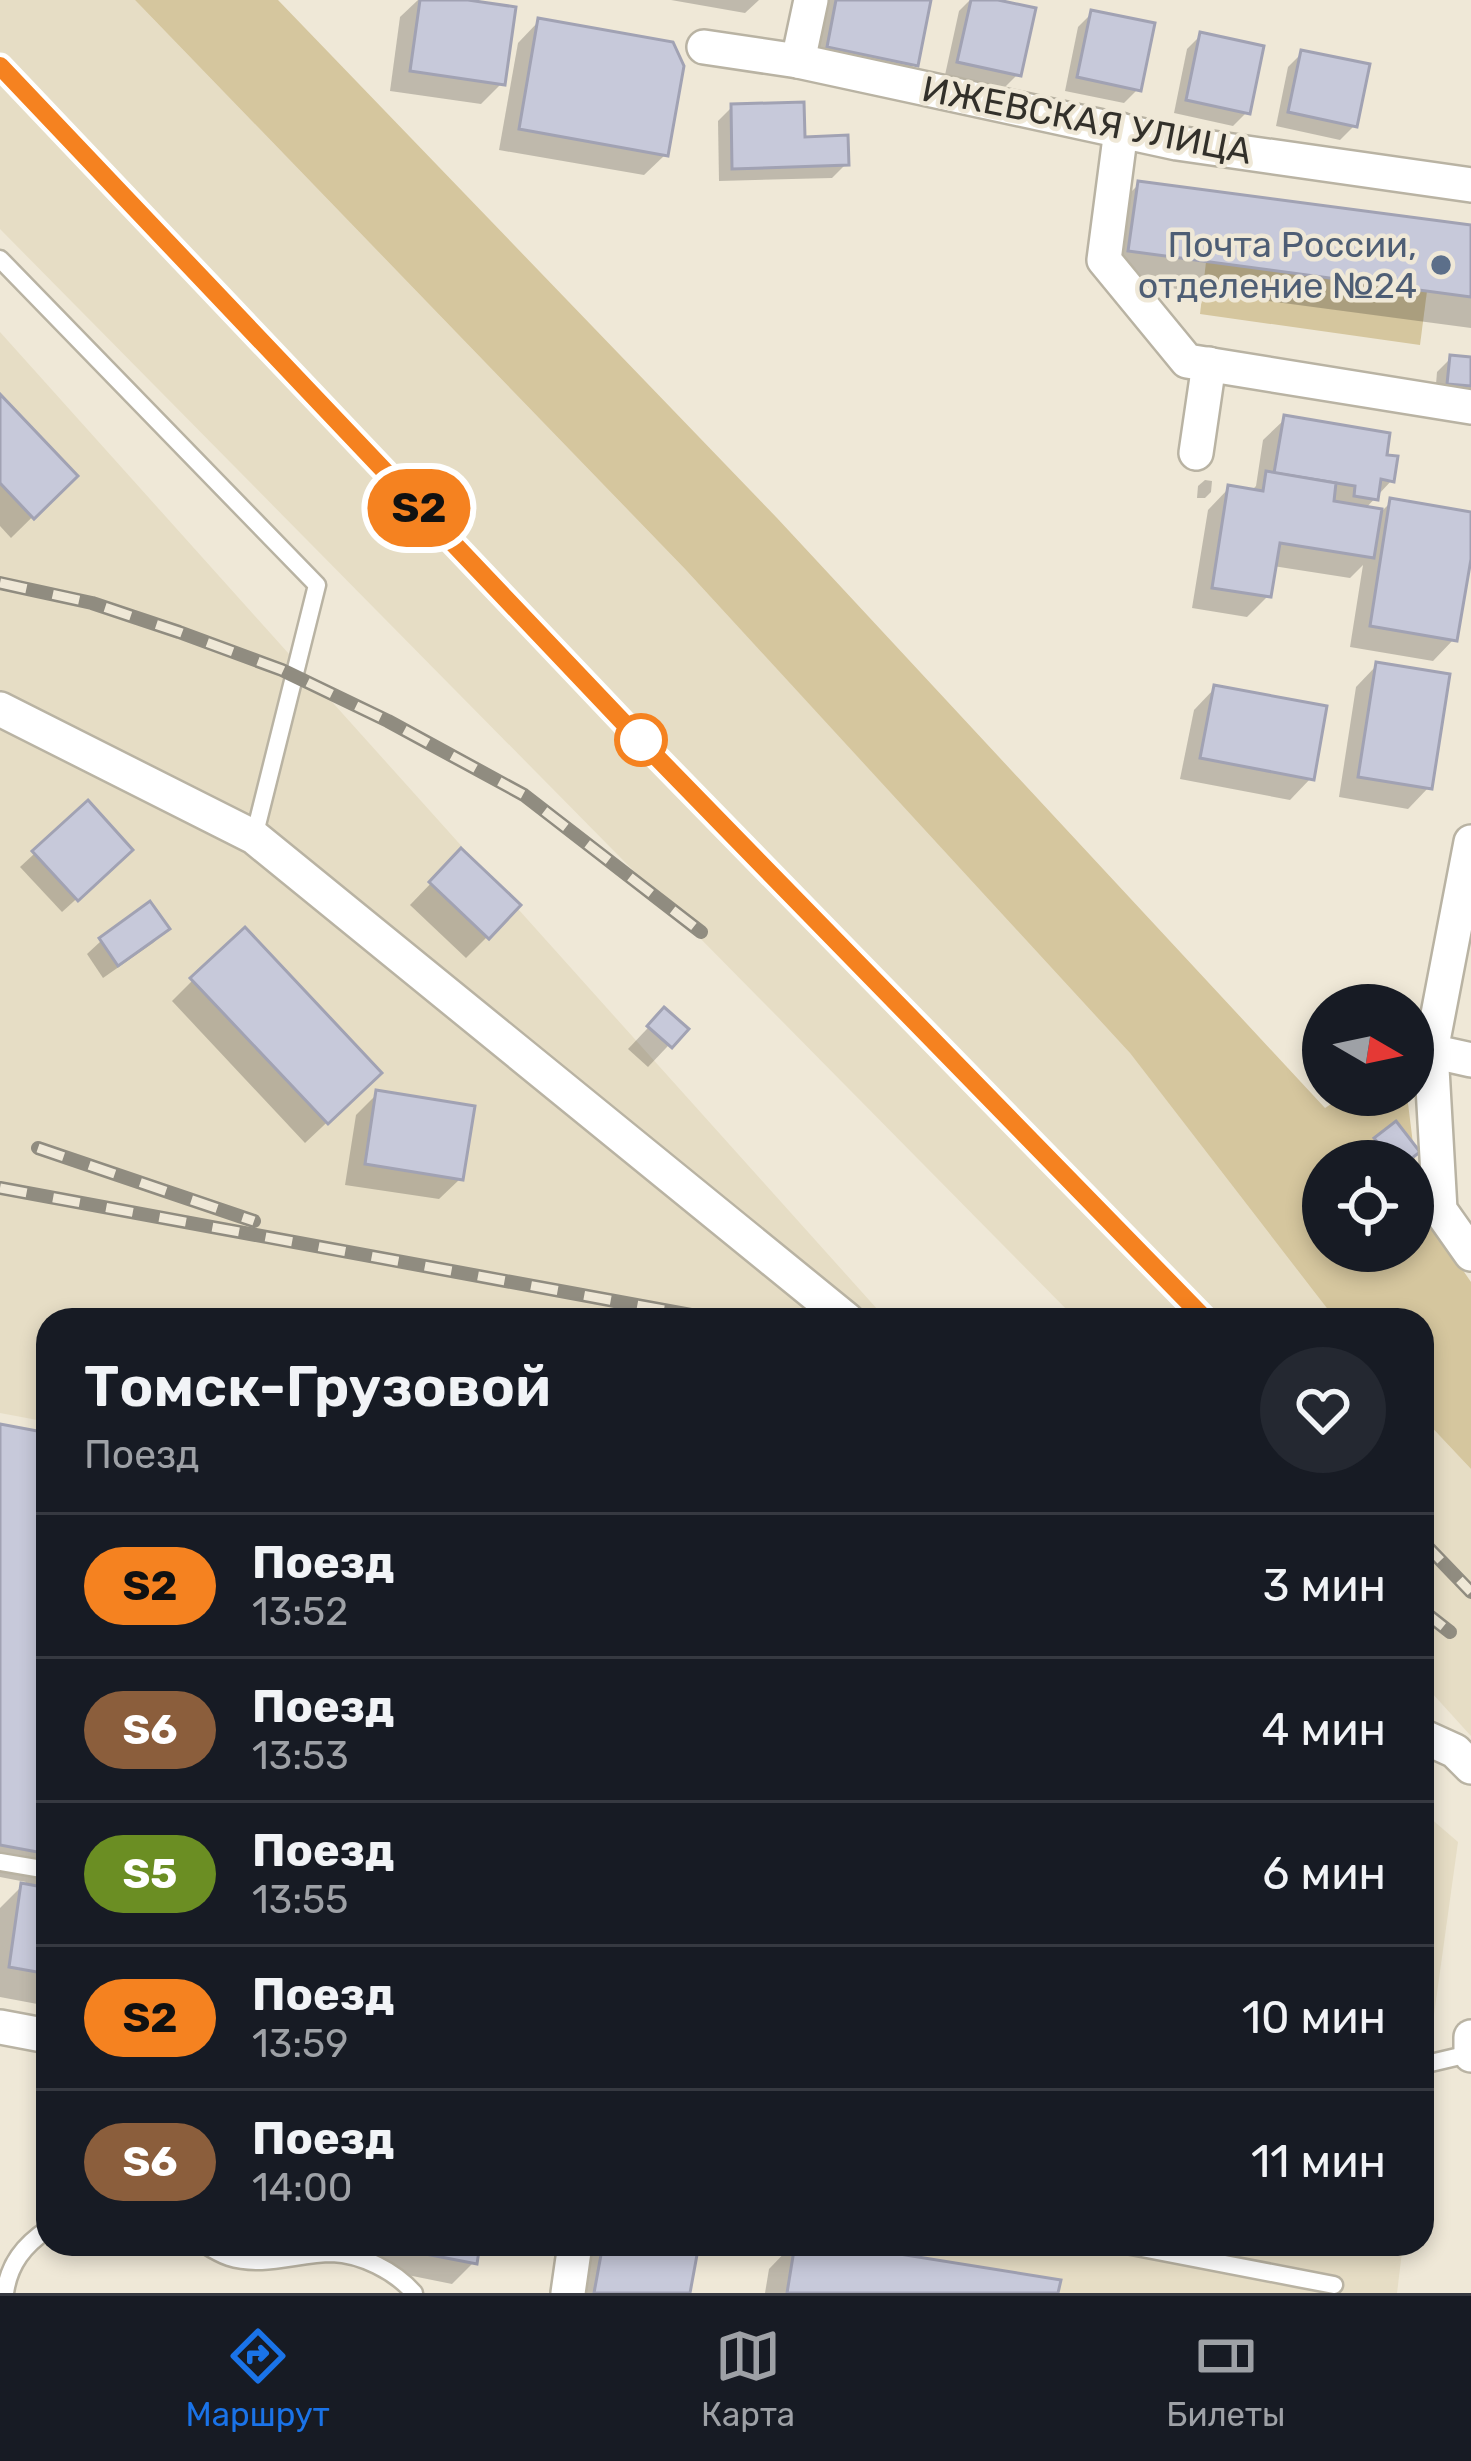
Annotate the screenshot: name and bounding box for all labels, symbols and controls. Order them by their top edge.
street label: ИЖЕВСКАЯ УЛИЦА [919,67,1255,173]
place label: Почта России, отделение №24 [1138,223,1417,307]
marker: Почта России, отделение №24 [1428,252,1454,278]
line badge: S2 [365,469,473,547]
text: S2 [391,483,447,533]
unlabelled marker [616,715,666,765]
north arrow [1302,984,1434,1116]
map controls [1302,984,1434,1272]
button: locate [1302,1140,1434,1272]
button: heart [1260,1347,1386,1473]
text: Томск-Грузовой [84,1353,551,1420]
text: Поезд [84,1432,199,1478]
text: Поезд [252,1536,394,1589]
text: 3 мин [1262,1559,1386,1612]
text: S2 [122,1561,178,1611]
text: 13:52 [252,1589,348,1635]
text: Поезд [252,1680,394,1733]
text: 4 мин [1262,1703,1386,1756]
text: S6 [122,1705,178,1755]
text: 13:53 [252,1733,349,1779]
text: Поезд [252,1824,394,1877]
text: 6 мин [1262,1847,1386,1900]
text: S5 [123,1849,177,1899]
text: 13:55 [252,1877,348,1923]
text: Поезд [252,1968,394,2021]
text: 10 мин [1242,1991,1386,2044]
text: S2 [122,1993,178,2043]
text: 13:59 [252,2021,348,2067]
text: Поезд [252,2112,394,2165]
text: 11 мин [1251,2135,1386,2188]
text: S6 [122,2137,178,2187]
text: 14:00 [252,2165,352,2211]
tab: Маршрут [186,2323,330,2434]
tab: Карта [701,2323,795,2434]
tab: Билеты [1166,2323,1285,2434]

